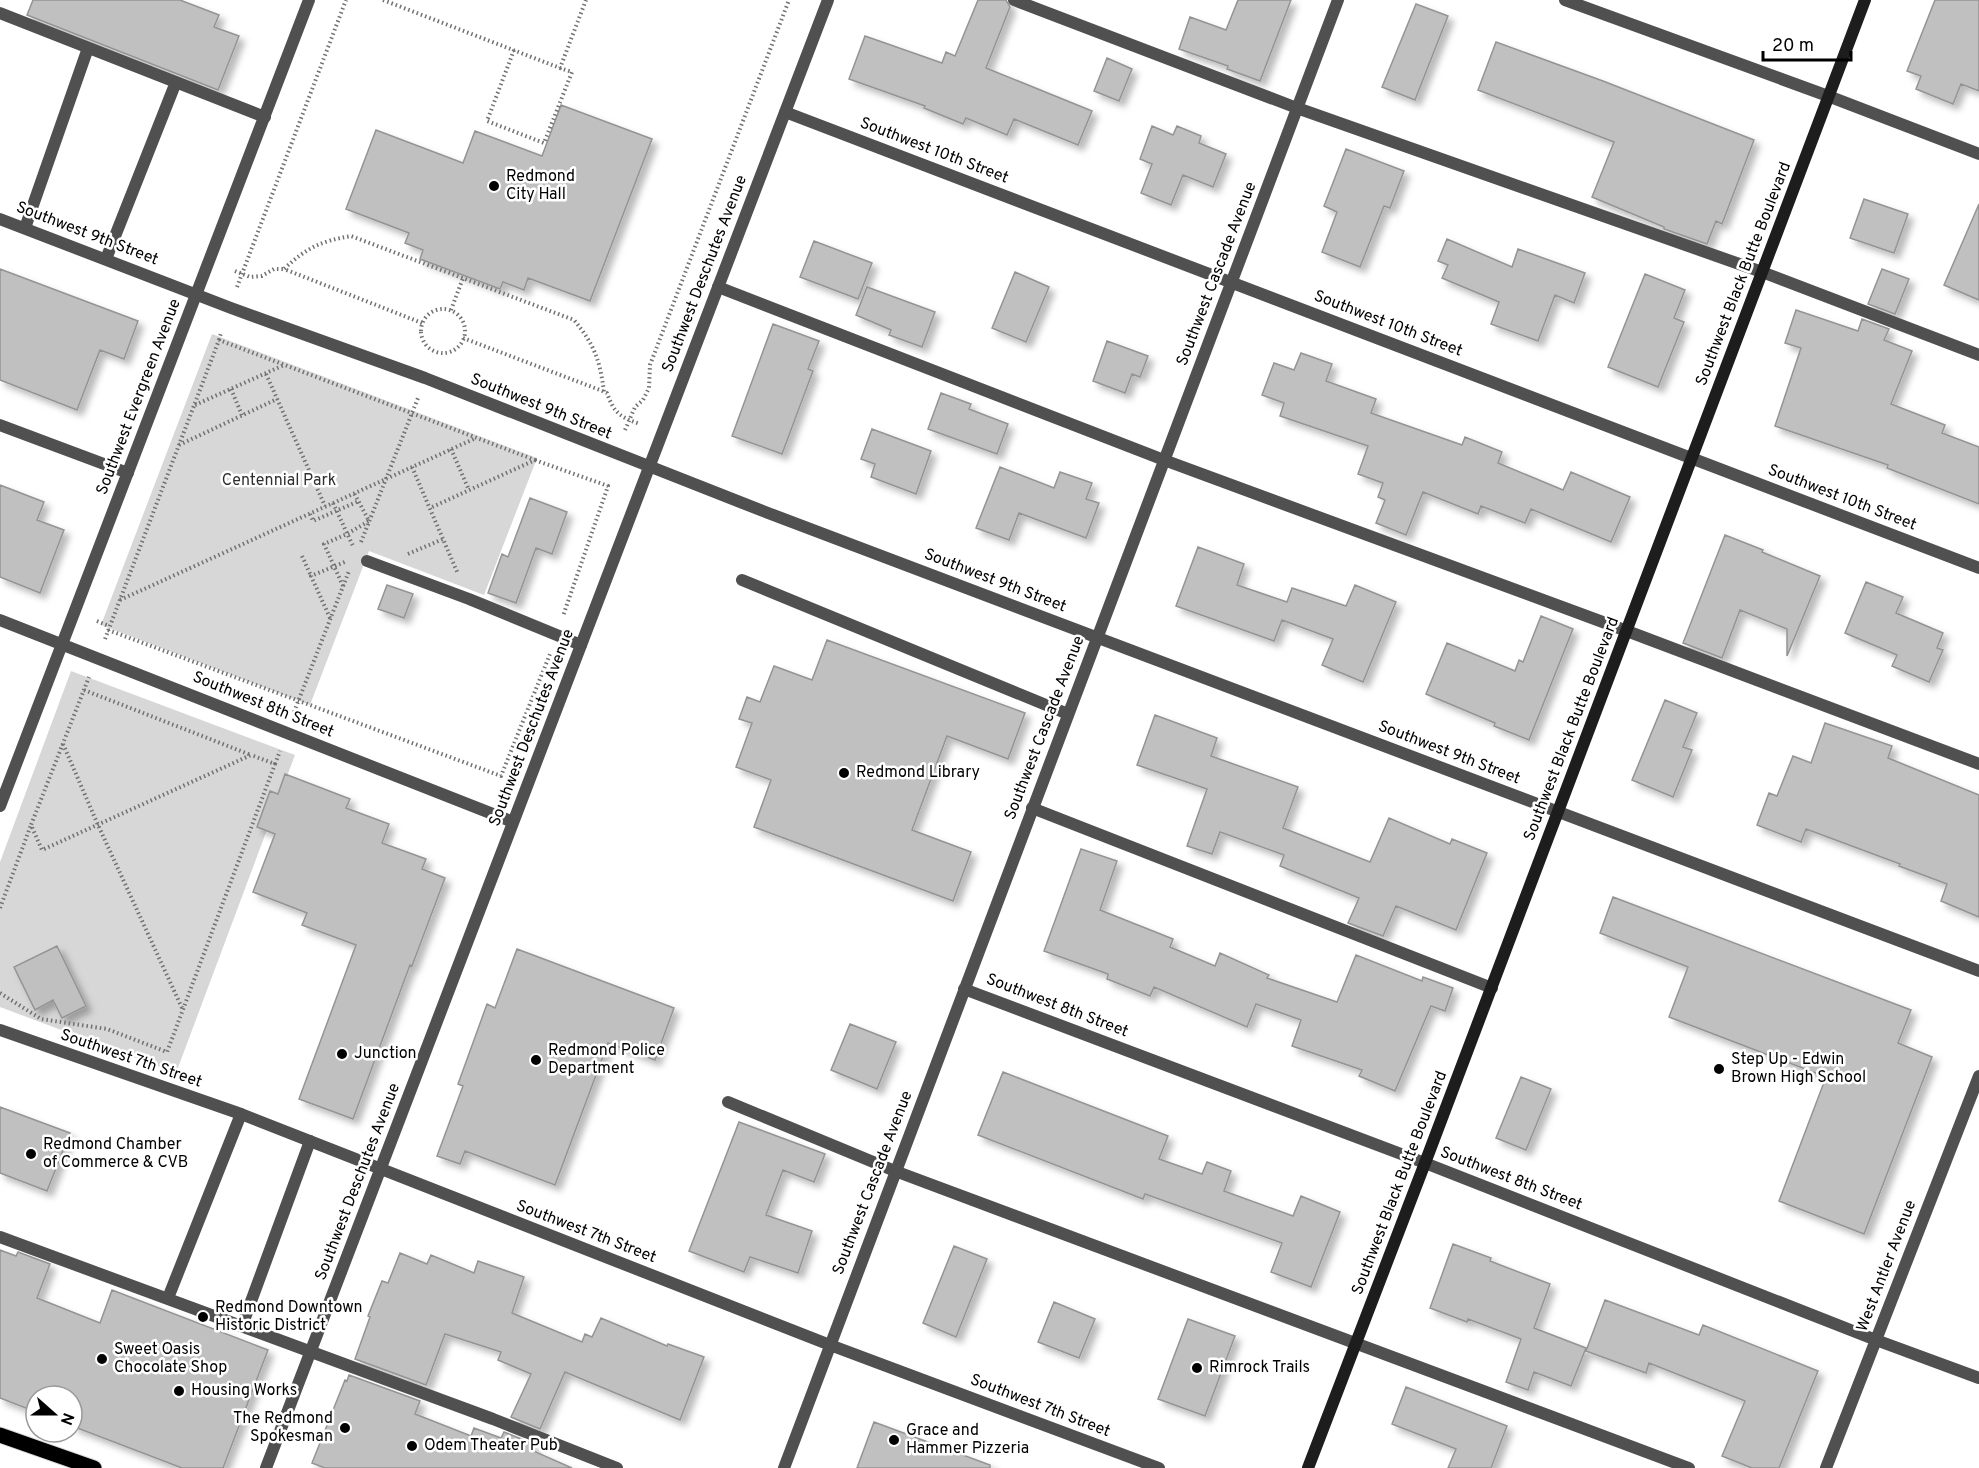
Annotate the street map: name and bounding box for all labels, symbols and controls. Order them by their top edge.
scale bar [1763,24,1852,62]
text: 20 m [1772,35,1814,58]
street label: Southwest 10th Street [857,113,1011,189]
street label: Southwest Black Butte Boulevard [1692,159,1796,389]
place label: Redmond City Hall [506,167,575,205]
street label: Southwest Deschutes Avenue [658,173,752,375]
marker: Redmond City Hall [487,179,501,193]
street label: Southwest Cascade Avenue [1173,179,1261,369]
street label: Southwest 9th Street [13,198,161,270]
street label: Southwest 10th Street [1311,286,1465,362]
street label: Southwest Evergreen Avenue [92,296,186,498]
street label: Southwest 9th Street [467,369,615,445]
street label: Southwest 10th Street [1765,460,1919,536]
park label: Centennial Park [222,471,336,491]
street label: Southwest 9th Street [921,545,1069,617]
street label: Southwest Black Butte Boulevard [1520,614,1624,844]
street label: Southwest Deschutes Avenue [485,627,579,829]
street label: Southwest Cascade Avenue [1001,633,1089,823]
street label: Southwest 8th Street [189,667,337,743]
street label: Southwest 9th Street [1375,717,1523,789]
place label: Redmond Library [856,763,980,783]
marker: Redmond Library [837,766,851,780]
street label: Southwest 8th Street [983,970,1131,1042]
street label: Southwest 7th Street [58,1025,204,1093]
place label: Redmond Police Department [548,1041,665,1079]
place label: Junction [354,1044,417,1064]
marker: Junction [335,1047,349,1061]
place label: Step Up - Edwin Brown High School [1731,1050,1866,1088]
marker: Redmond Police Department [529,1053,543,1067]
marker: Step Up - Edwin Brown High School [1712,1062,1726,1076]
street label: Southwest Black Butte Boulevard [1348,1068,1452,1298]
street label: Southwest Deschutes Avenue [311,1081,405,1283]
street label: Southwest Cascade Avenue [829,1088,917,1278]
place label: Redmond Chamber of Commerce & CVB [43,1135,188,1173]
street label: Southwest 8th Street [1437,1143,1585,1215]
marker: Redmond Chamber of Commerce & CVB [24,1147,38,1161]
street label: Southwest 7th Street [513,1196,659,1268]
street label: West Antler Avenue [1853,1197,1921,1335]
place label: Redmond Downtown Historic District [215,1298,363,1336]
marker: Redmond Downtown Historic District [196,1310,210,1324]
place label: Sweet Oasis Chocolate Shop [114,1340,227,1378]
marker: Sweet Oasis Chocolate Shop [95,1352,109,1366]
place label: Rimrock Trails [1209,1358,1310,1378]
marker: Rimrock Trails [1190,1361,1204,1375]
street label: Southwest 7th Street [967,1370,1113,1442]
place label: Housing Works [191,1381,297,1401]
north arrow [24,1384,84,1444]
marker: Housing Works [172,1384,186,1398]
place label: The Redmond Spokesman [233,1409,333,1447]
text: N [55,1410,78,1428]
marker: The Redmond Spokesman [338,1421,352,1435]
place label: Grace and Hammer Pizzeria [906,1421,1029,1459]
marker: Grace and Hammer Pizzeria [887,1433,901,1447]
place label: Odem Theater Pub [424,1436,558,1456]
marker: Odem Theater Pub [405,1439,419,1453]

